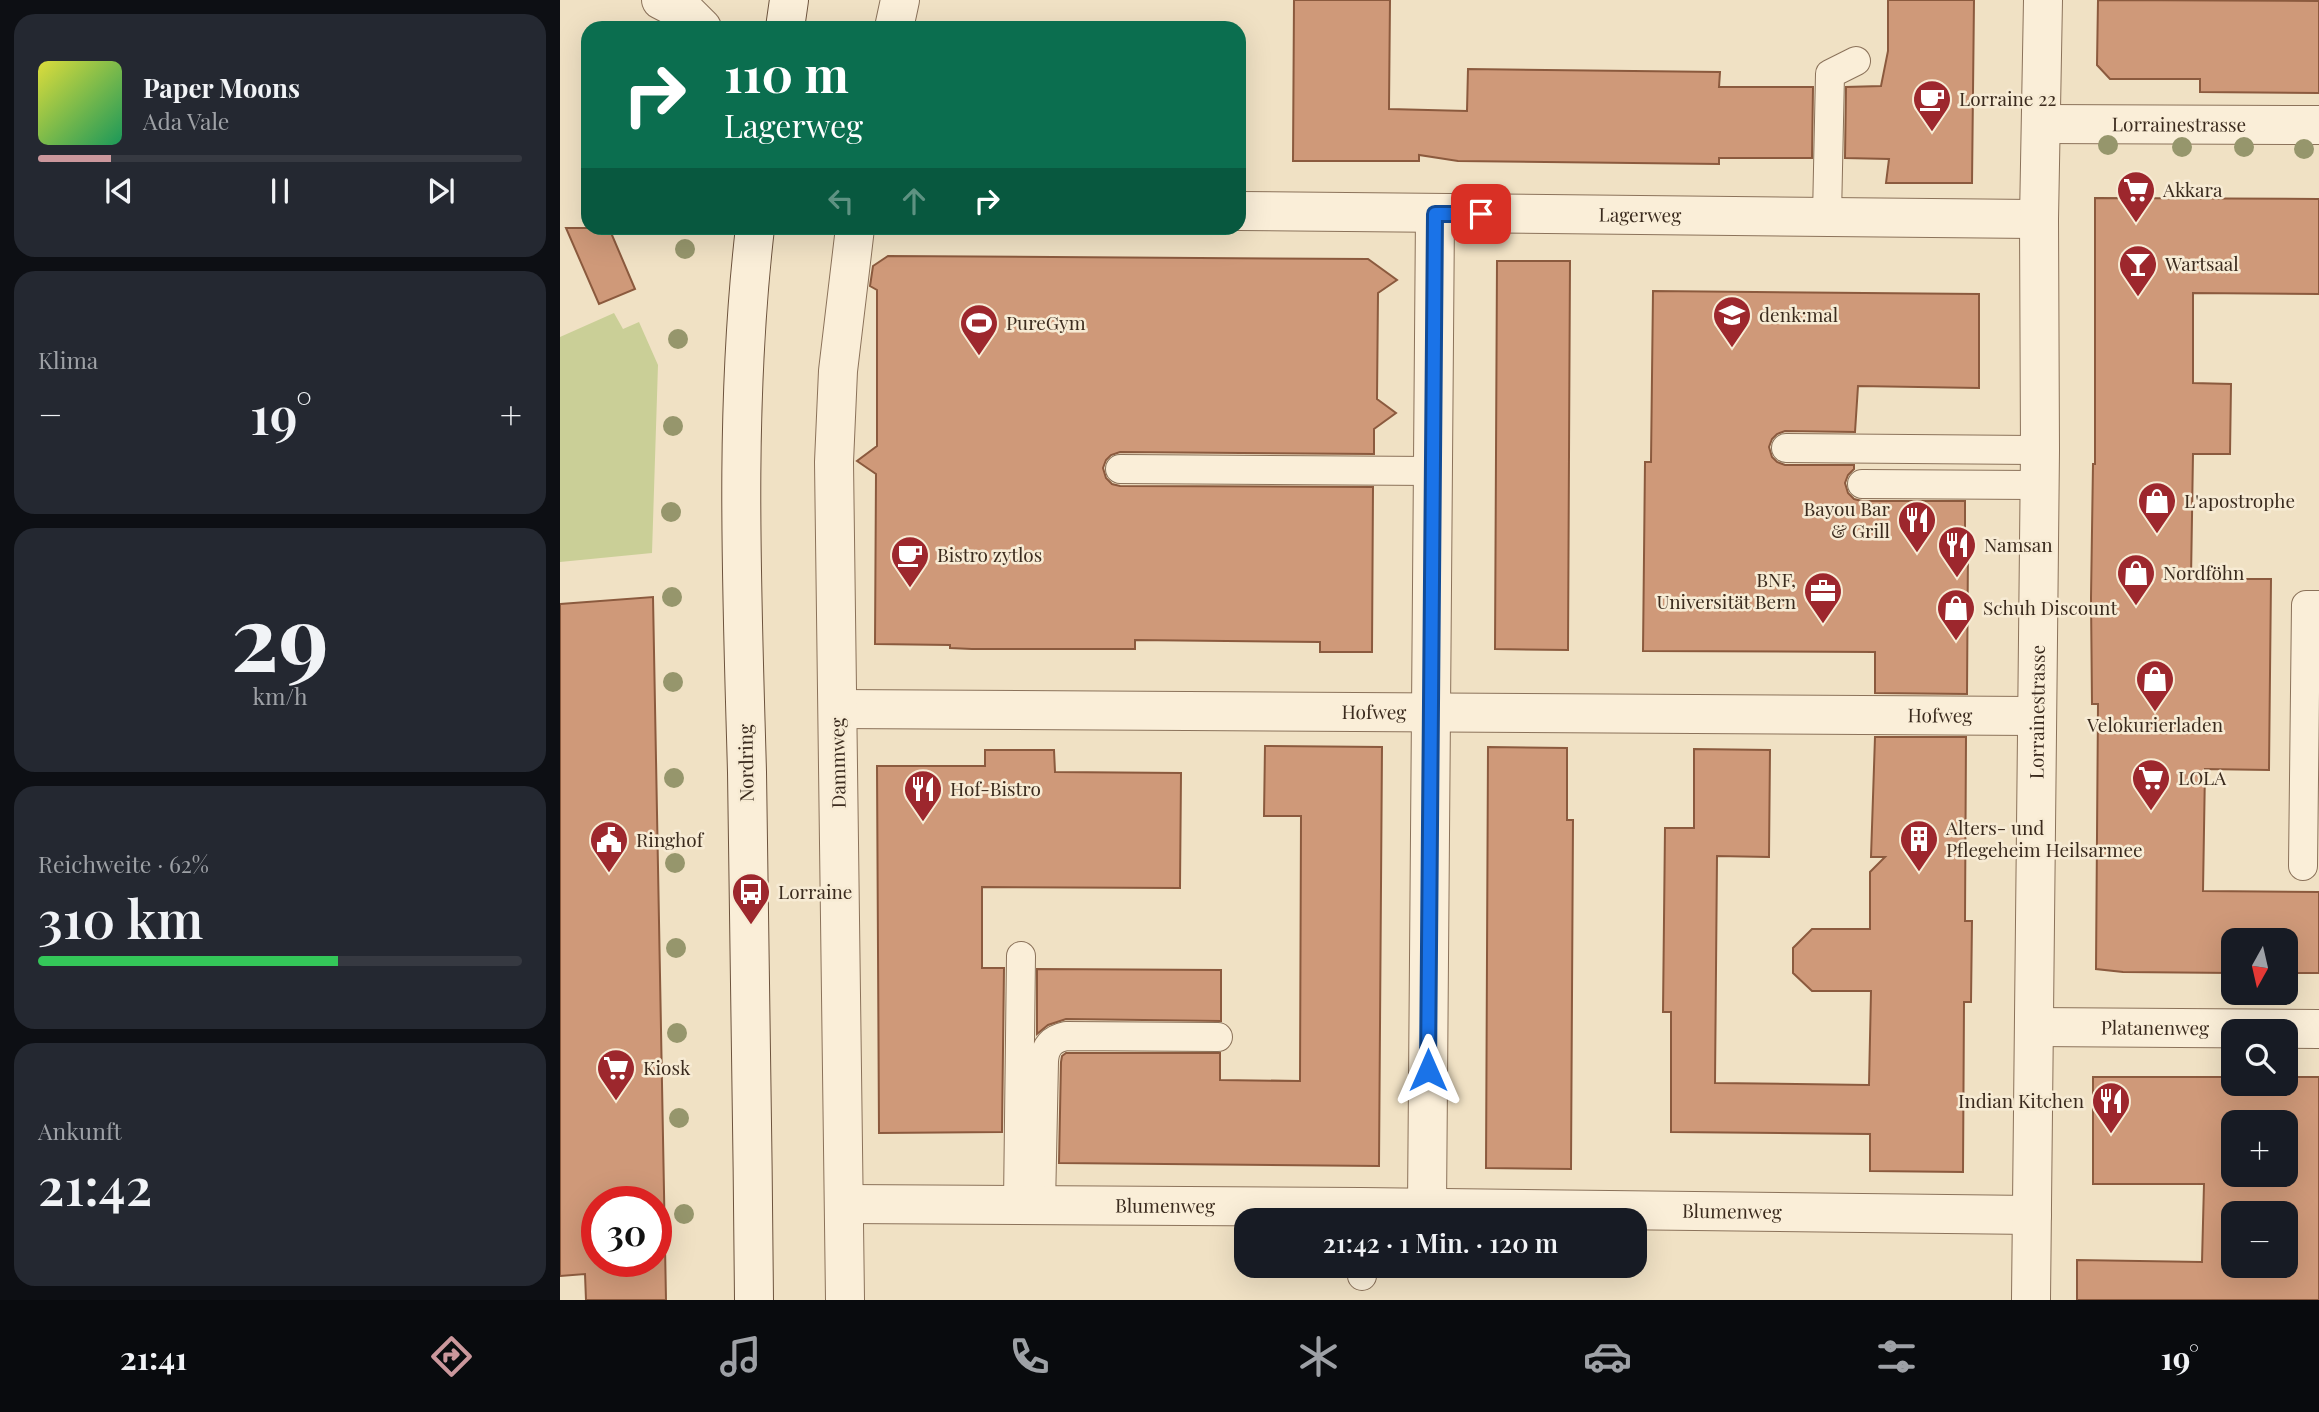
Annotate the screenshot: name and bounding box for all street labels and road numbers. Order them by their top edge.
street label: Lorrainestrasse [2112,110,2246,137]
street label: Lagerweg [1598,201,1681,227]
street label: Lorrainestrasse [2023,645,2050,779]
street label: Hofweg [1341,698,1407,724]
street label: Hofweg [1907,701,1973,728]
street label: Dammweg [823,717,851,809]
street label: Nordring [731,724,759,802]
street label: Platanenweg [2101,1013,2209,1040]
street label: Blumenweg [1115,1192,1215,1218]
street label: Blumenweg [1682,1197,1782,1224]

